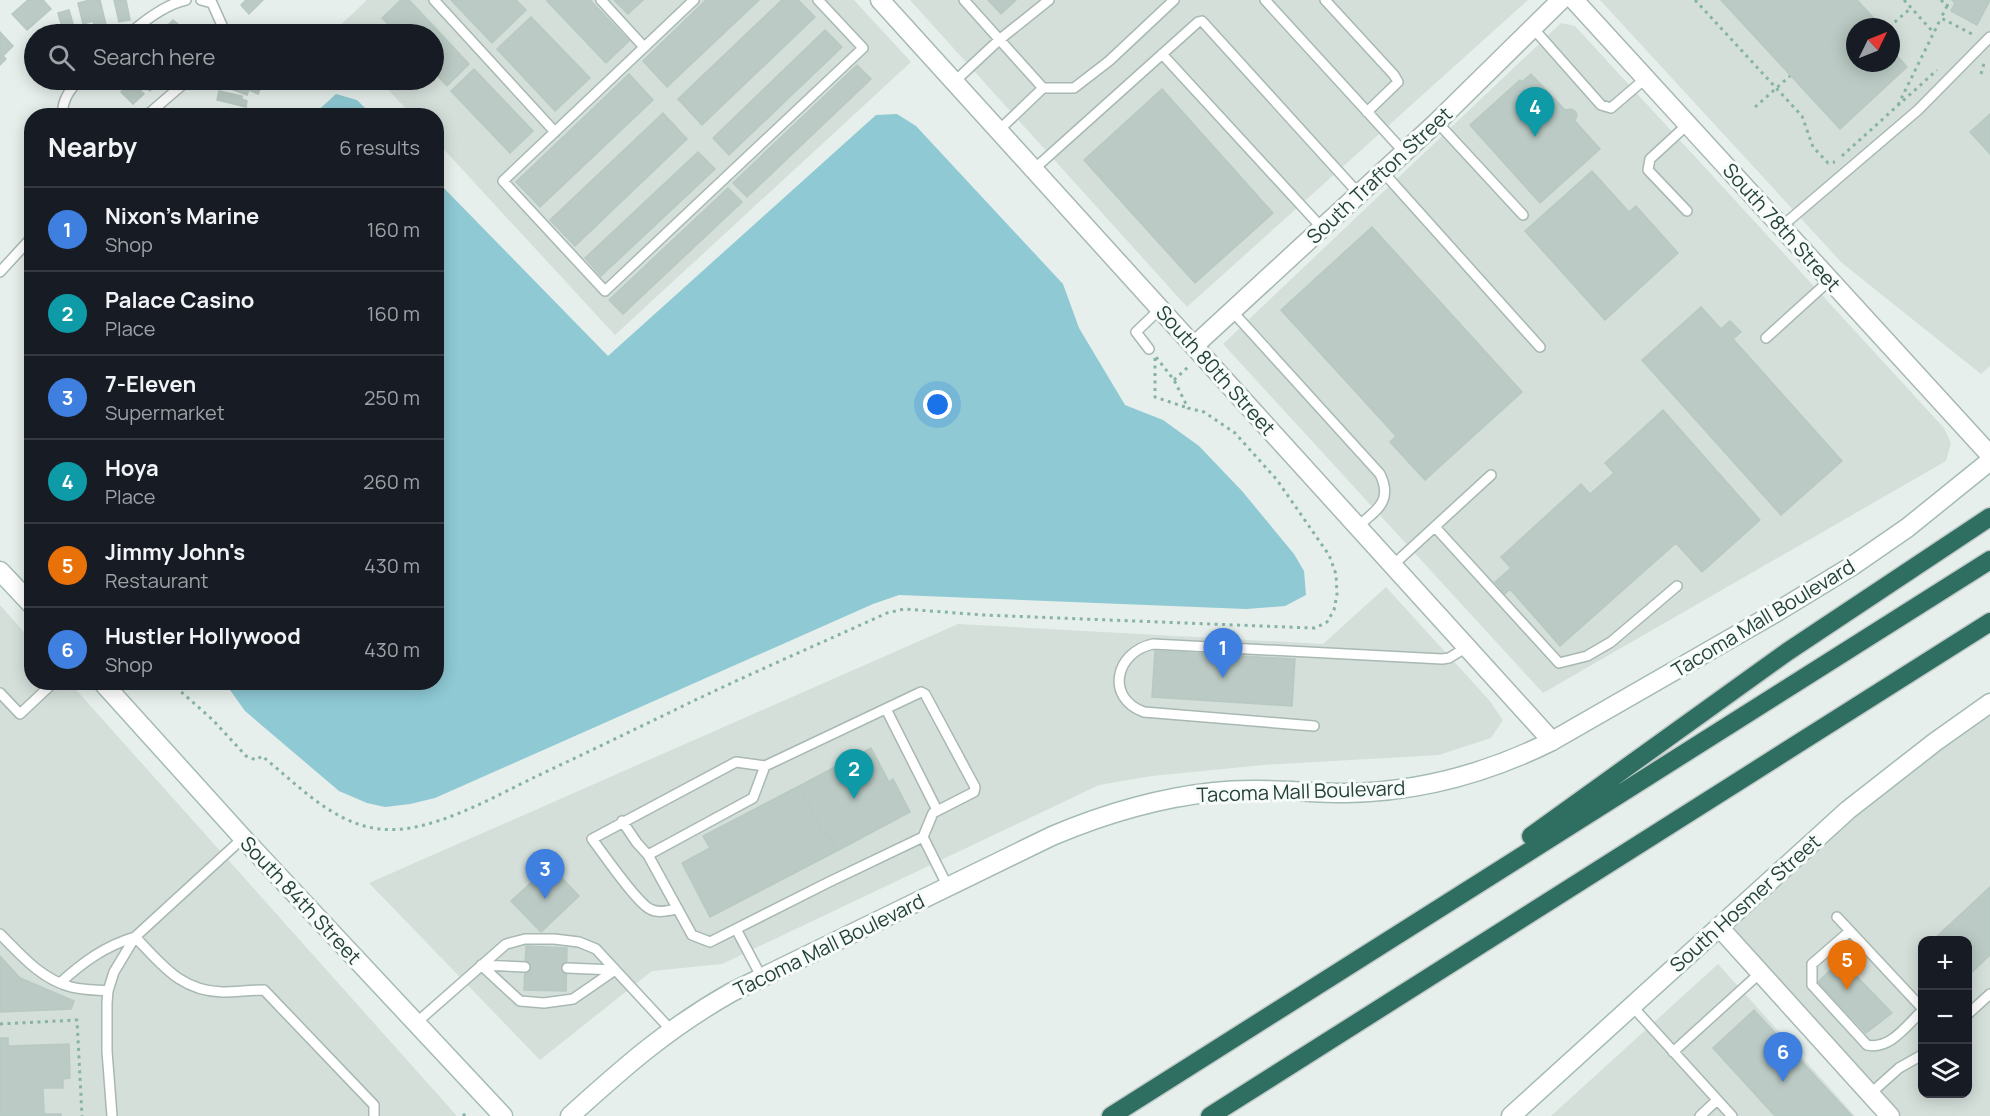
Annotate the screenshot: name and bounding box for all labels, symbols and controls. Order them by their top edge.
north arrow [1846,18,1900,72]
search box [24,24,444,90]
icon: search [45,41,78,74]
text: Search here [93,42,215,72]
pin: 4 [1516,88,1555,137]
street label: South Trafton Street [1300,100,1458,250]
text: Nearby [48,129,137,165]
text: 6 results [339,134,420,161]
street label: South 78th Street [1717,157,1847,297]
text: Nixon's Marine [105,201,259,231]
text: 1 [63,216,72,243]
text: 160 m [367,216,420,243]
text: Shop [105,231,153,258]
text: Palace Casino [105,285,254,315]
street label: South 80th Street [1150,299,1282,441]
text: 2 [62,300,73,327]
text: 160 m [367,300,420,327]
text: Place [105,315,155,342]
text: 7-Eleven [105,369,196,399]
text: 3 [62,384,73,411]
text: 250 m [364,384,420,411]
your location [923,390,952,419]
text: Supermarket [105,399,225,426]
text: Hoya [105,453,159,483]
text: 4 [61,468,74,495]
text: 260 m [363,468,420,495]
text: Place [105,483,155,510]
text: Jimmy John's [105,537,245,567]
text: 5 [62,552,73,579]
text: 430 m [364,552,420,579]
street label: Tacoma Mall Boulevard [1666,553,1860,683]
text: Restaurant [105,567,209,594]
text: Hustler Hollywood [105,621,301,651]
pin: 1 [1204,628,1242,678]
text: 6 [61,636,74,663]
text: 430 m [364,636,420,663]
text: Shop [105,651,153,678]
pin: 2 [834,750,874,799]
street label: Tacoma Mall Boulevard [1196,774,1406,808]
street label: South Hosmer Street [1664,828,1826,978]
street label: South 84th Street [235,830,367,970]
pin: 3 [526,850,564,899]
street label: Tacoma Mall Boulevard [729,887,929,1003]
map controls [1918,936,1972,1098]
button: + [1918,936,1972,990]
pin: 5 [1828,940,1866,990]
button: − [1918,990,1972,1044]
pin: 6 [1764,1032,1802,1082]
button: layers [1918,1044,1972,1098]

